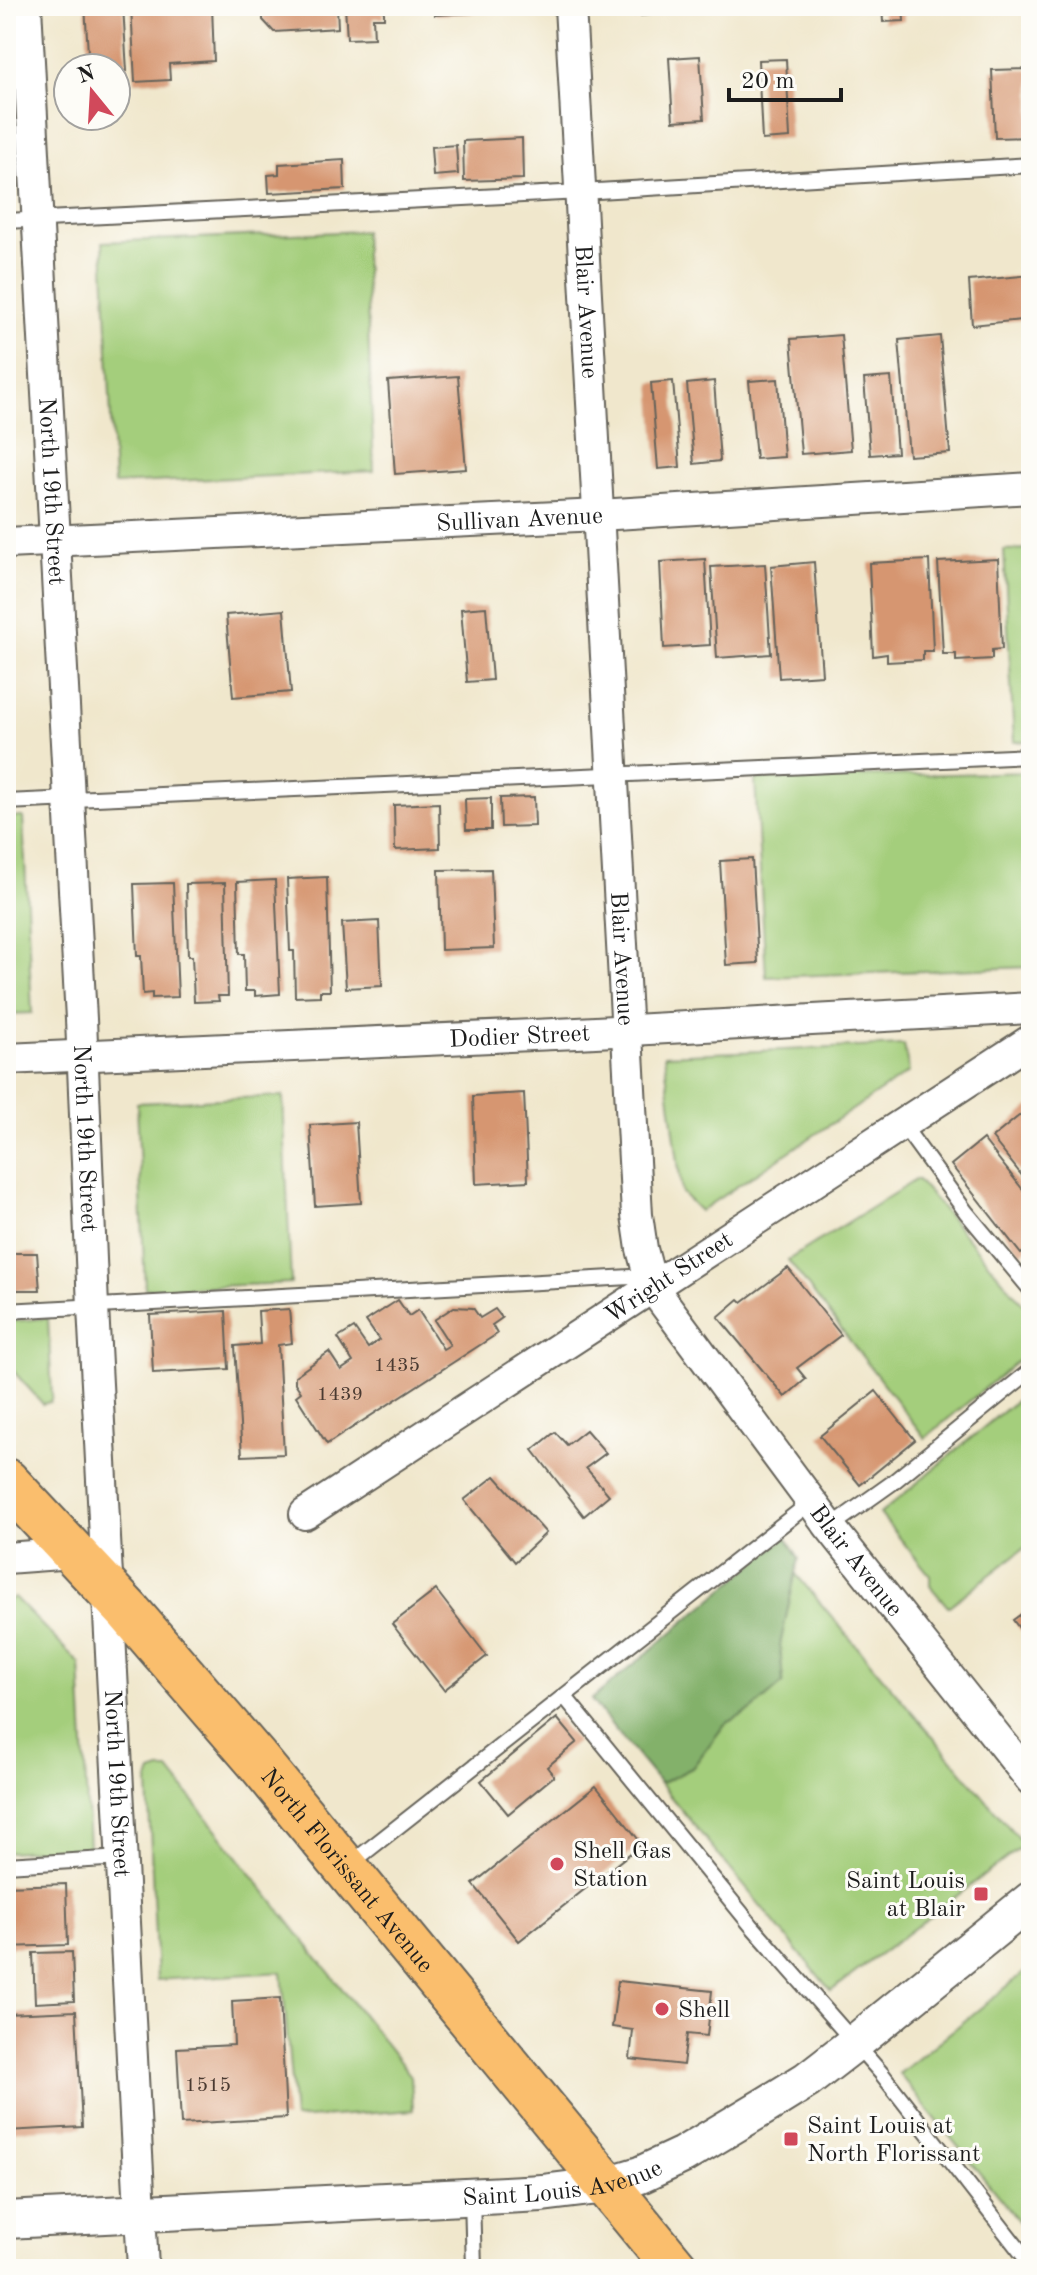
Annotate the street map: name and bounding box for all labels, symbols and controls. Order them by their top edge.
north arrow [52,52,132,132]
scale bar [729,52,841,102]
text: N [75,62,98,88]
text: 20 m [741,70,795,94]
street label: Blair Avenue [569,244,601,379]
street label: North 19th Street [33,397,67,586]
street label: Sullivan Avenue [436,505,603,537]
street label: Blair Avenue [605,891,636,1026]
street label: Dodier Street [449,1022,591,1053]
street label: North 19th Street [68,1044,100,1233]
street label: Wright Street [601,1228,738,1329]
house number: 1435 [374,1356,420,1376]
house number: 1439 [317,1385,363,1405]
street label: Blair Avenue [804,1501,906,1622]
street label: North 19th Street [99,1689,133,1878]
street label: North Florissant Avenue [255,1765,437,1978]
place label: Shell Gas Station [573,1840,671,1892]
marker: Shell Gas Station [548,1855,566,1873]
place label: Saint Louis at Blair [846,1870,965,1922]
marker: Saint Louis at Blair [972,1885,990,1903]
place label: Shell [678,1999,730,2023]
marker: Shell [653,2000,671,2018]
house number: 1515 [185,2076,231,2096]
place label: Saint Louis at North Florissant [807,2115,980,2167]
marker: Saint Louis at North Florissant [782,2130,800,2148]
street label: Saint Louis Avenue [462,2156,666,2211]

